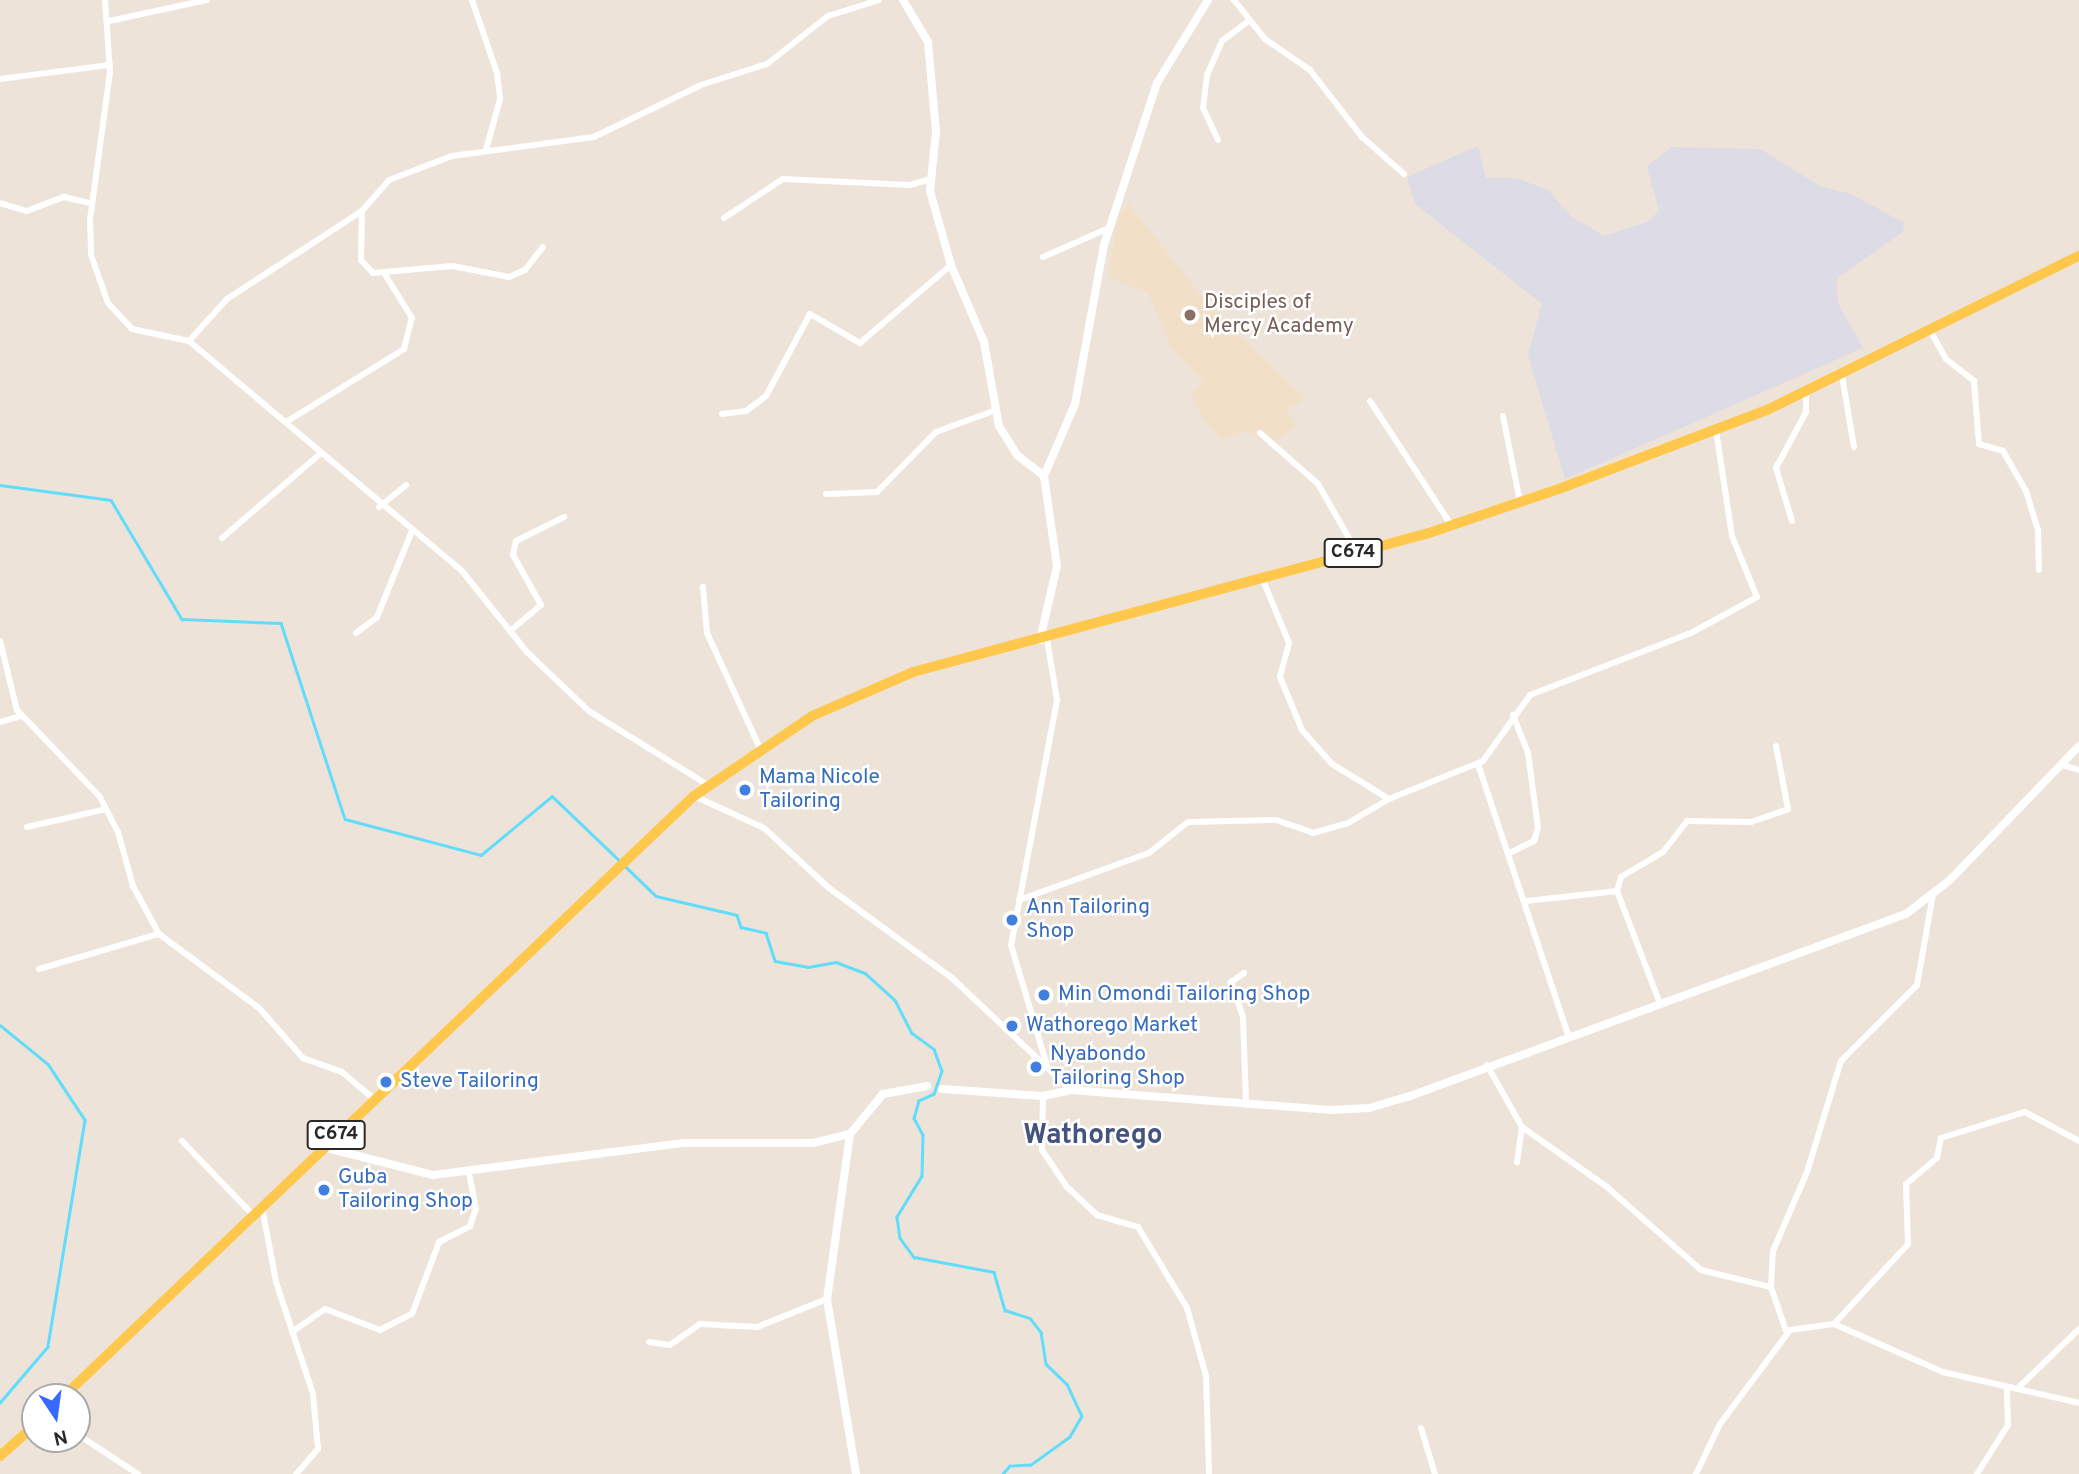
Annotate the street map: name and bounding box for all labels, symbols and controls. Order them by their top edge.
place label: Disciples of Mercy Academy [1204,290,1355,340]
marker: Disciples of Mercy Academy [1182,307,1198,323]
road number: C674 [1323,538,1383,568]
place label: Mama Nicole Tailoring [759,765,880,815]
marker: Mama Nicole Tailoring [737,782,753,798]
place label: Ann Tailoring Shop [1026,895,1151,945]
marker: Ann Tailoring Shop [1004,912,1020,928]
place label: Min Omondi Tailoring Shop [1058,982,1311,1008]
marker: Min Omondi Tailoring Shop [1036,987,1052,1003]
place label: Wathorego Market [1026,1013,1198,1039]
marker: Wathorego Market [1004,1018,1020,1034]
place label: Nyabondo Tailoring Shop [1050,1042,1185,1092]
marker: Nyabondo Tailoring Shop [1028,1059,1044,1075]
place label: Steve Tailoring [400,1069,540,1095]
marker: Steve Tailoring [378,1074,394,1090]
district label: Wathorego [1023,1119,1163,1153]
road number: C674 [306,1120,366,1150]
place label: Guba Tailoring Shop [338,1165,473,1215]
marker: Guba Tailoring Shop [316,1182,332,1198]
north arrow [21,1383,91,1453]
text: N [51,1423,70,1450]

